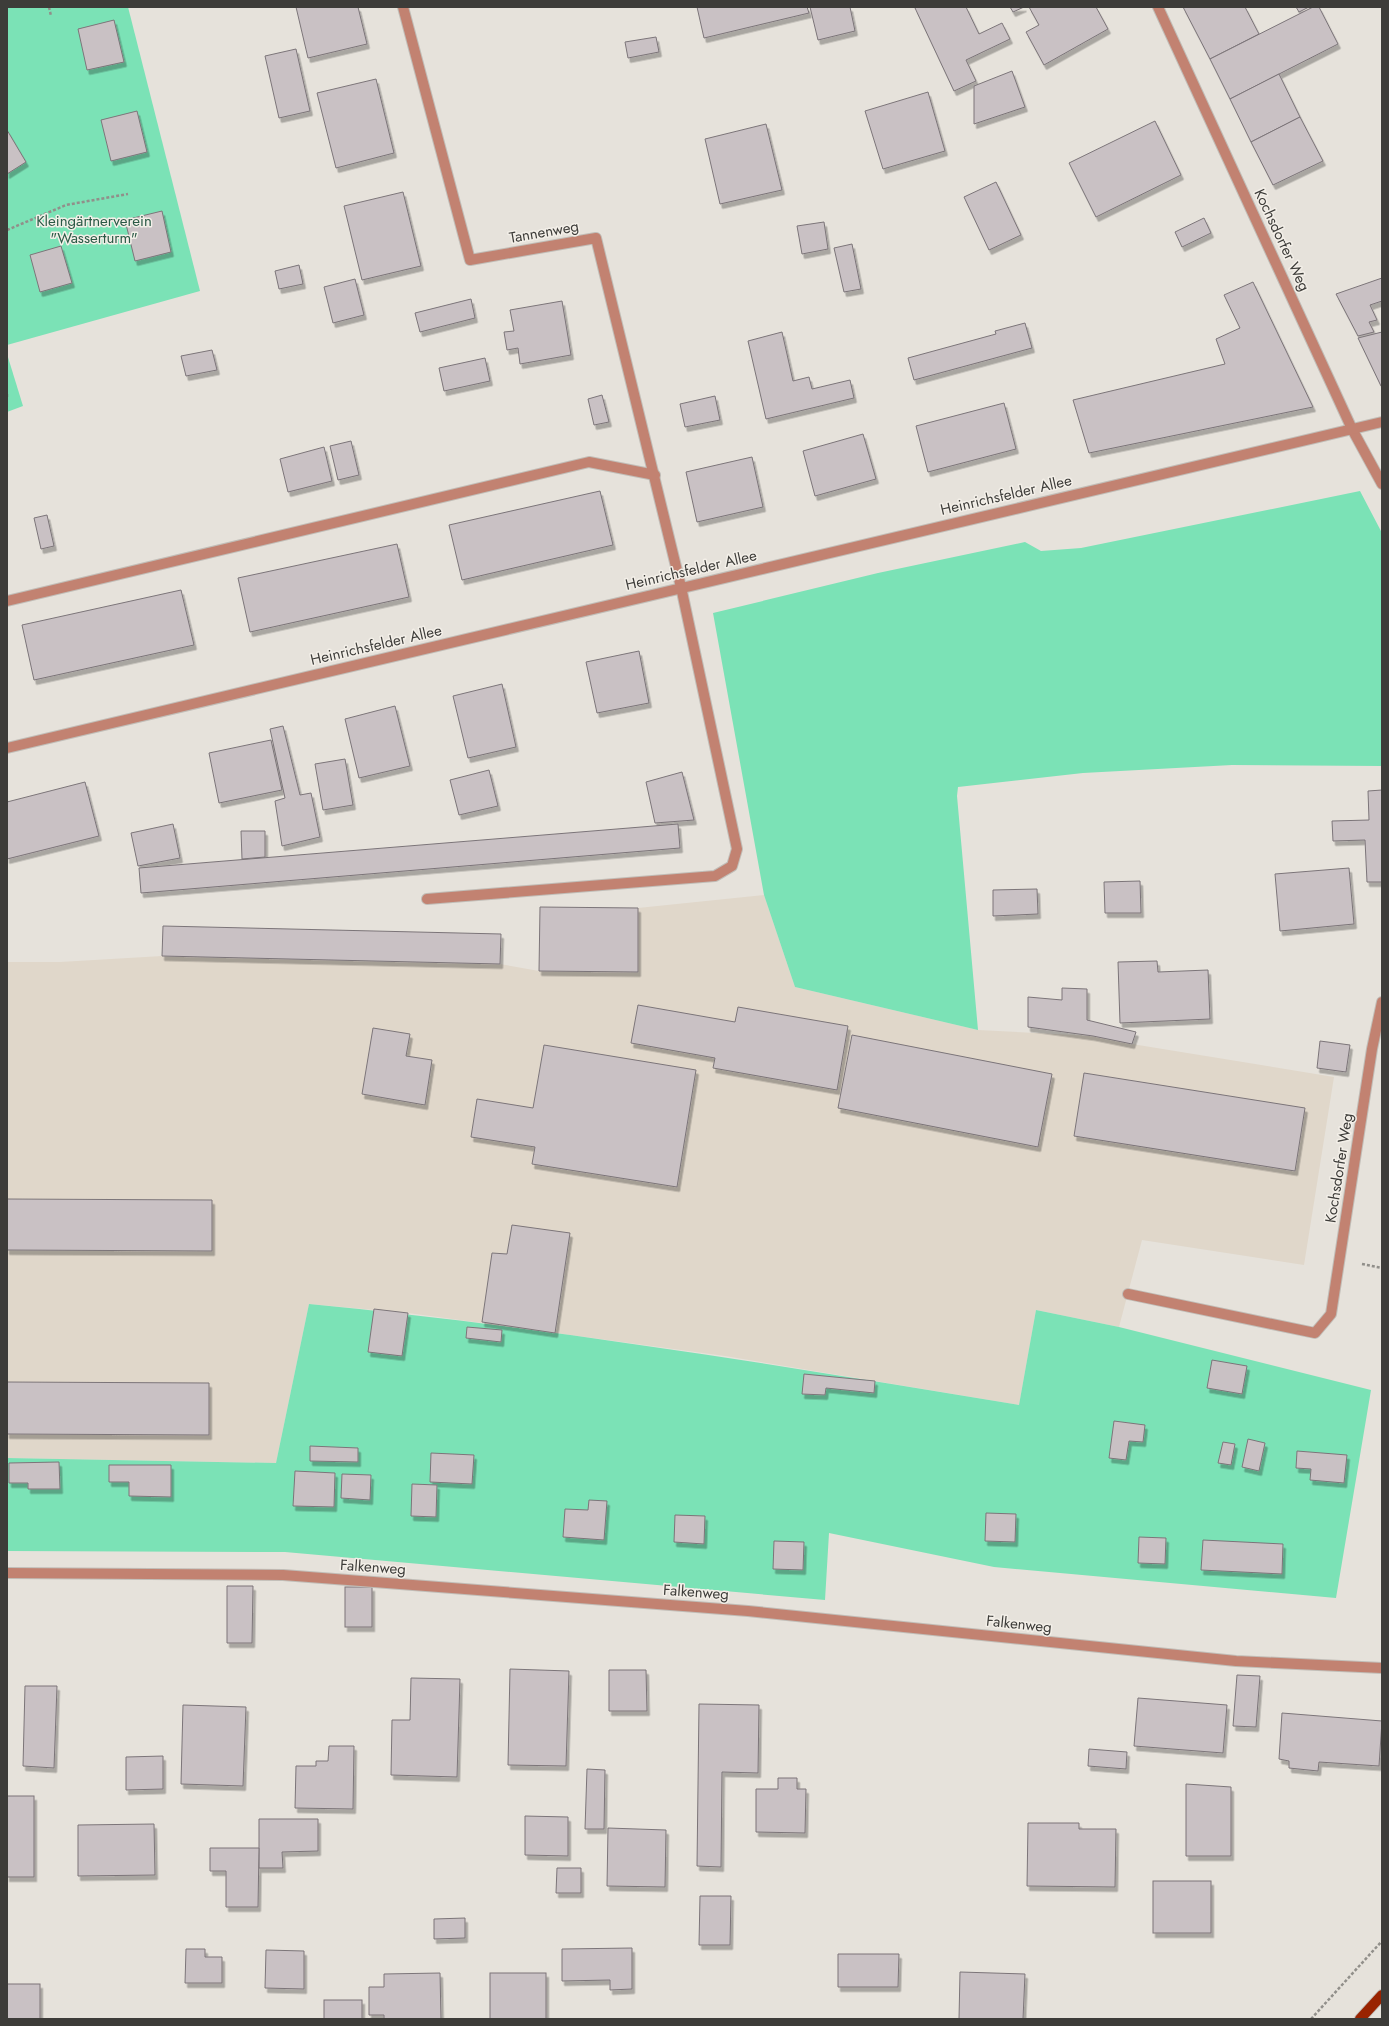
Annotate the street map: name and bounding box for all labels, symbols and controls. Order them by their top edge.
street label: Kochsdorfer Weg [1249,185,1315,295]
park label: Kleingärtnerverein "Wasserturm" [36,210,152,249]
street label: Tannenweg [508,215,580,249]
street label: Heinrichsfelder Allee [938,469,1074,521]
street label: Heinrichsfelder Allee [623,544,759,596]
street label: Heinrichsfelder Allee [308,619,444,671]
street label: Kochsdorfer Weg [1319,1112,1359,1224]
street label: Falkenweg [339,1554,407,1580]
street label: Falkenweg [662,1579,730,1605]
street label: Falkenweg [985,1610,1053,1638]

